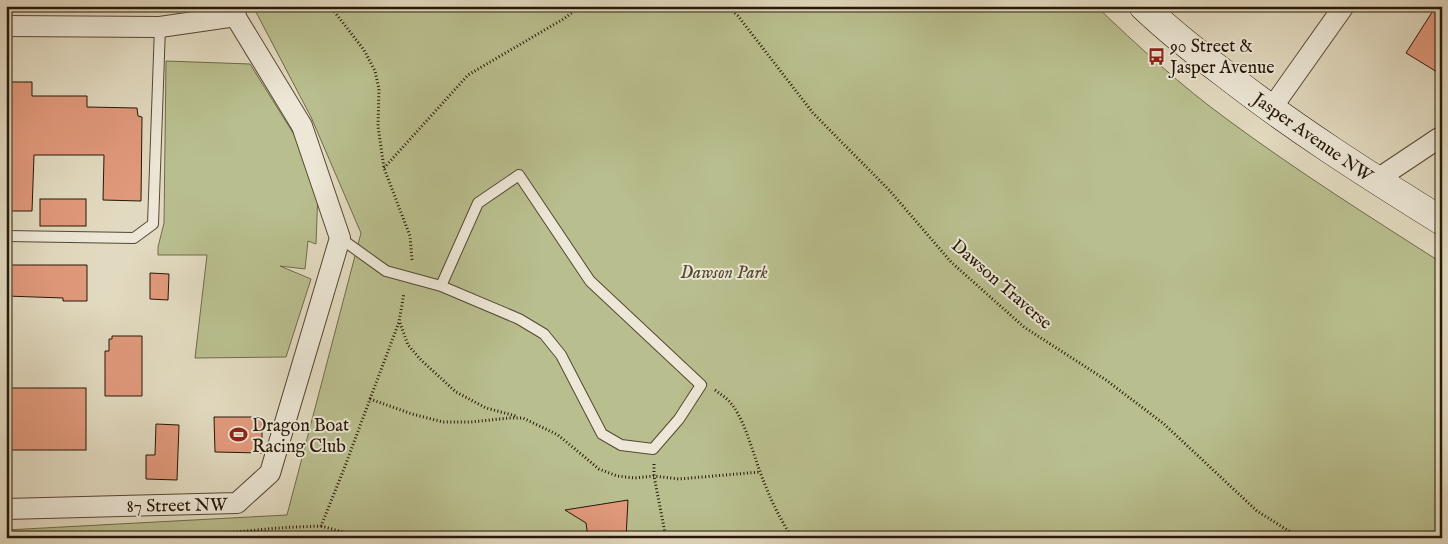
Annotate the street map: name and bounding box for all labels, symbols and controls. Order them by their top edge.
place label: 90 Street & Jasper Avenue [1168,36,1275,80]
bus stop icon: 90 Street & Jasper Avenue [1146,46,1166,66]
street label: Jasper Avenue NW [1246,87,1377,189]
street label: Dawson Traverse [946,235,1056,335]
park label: Dawson Park [680,262,768,285]
place label: Dragon Boat Racing Club [252,415,349,459]
sports icon: Dragon Boat Racing Club [228,425,248,445]
street label: 87 Street NW [126,494,228,519]

